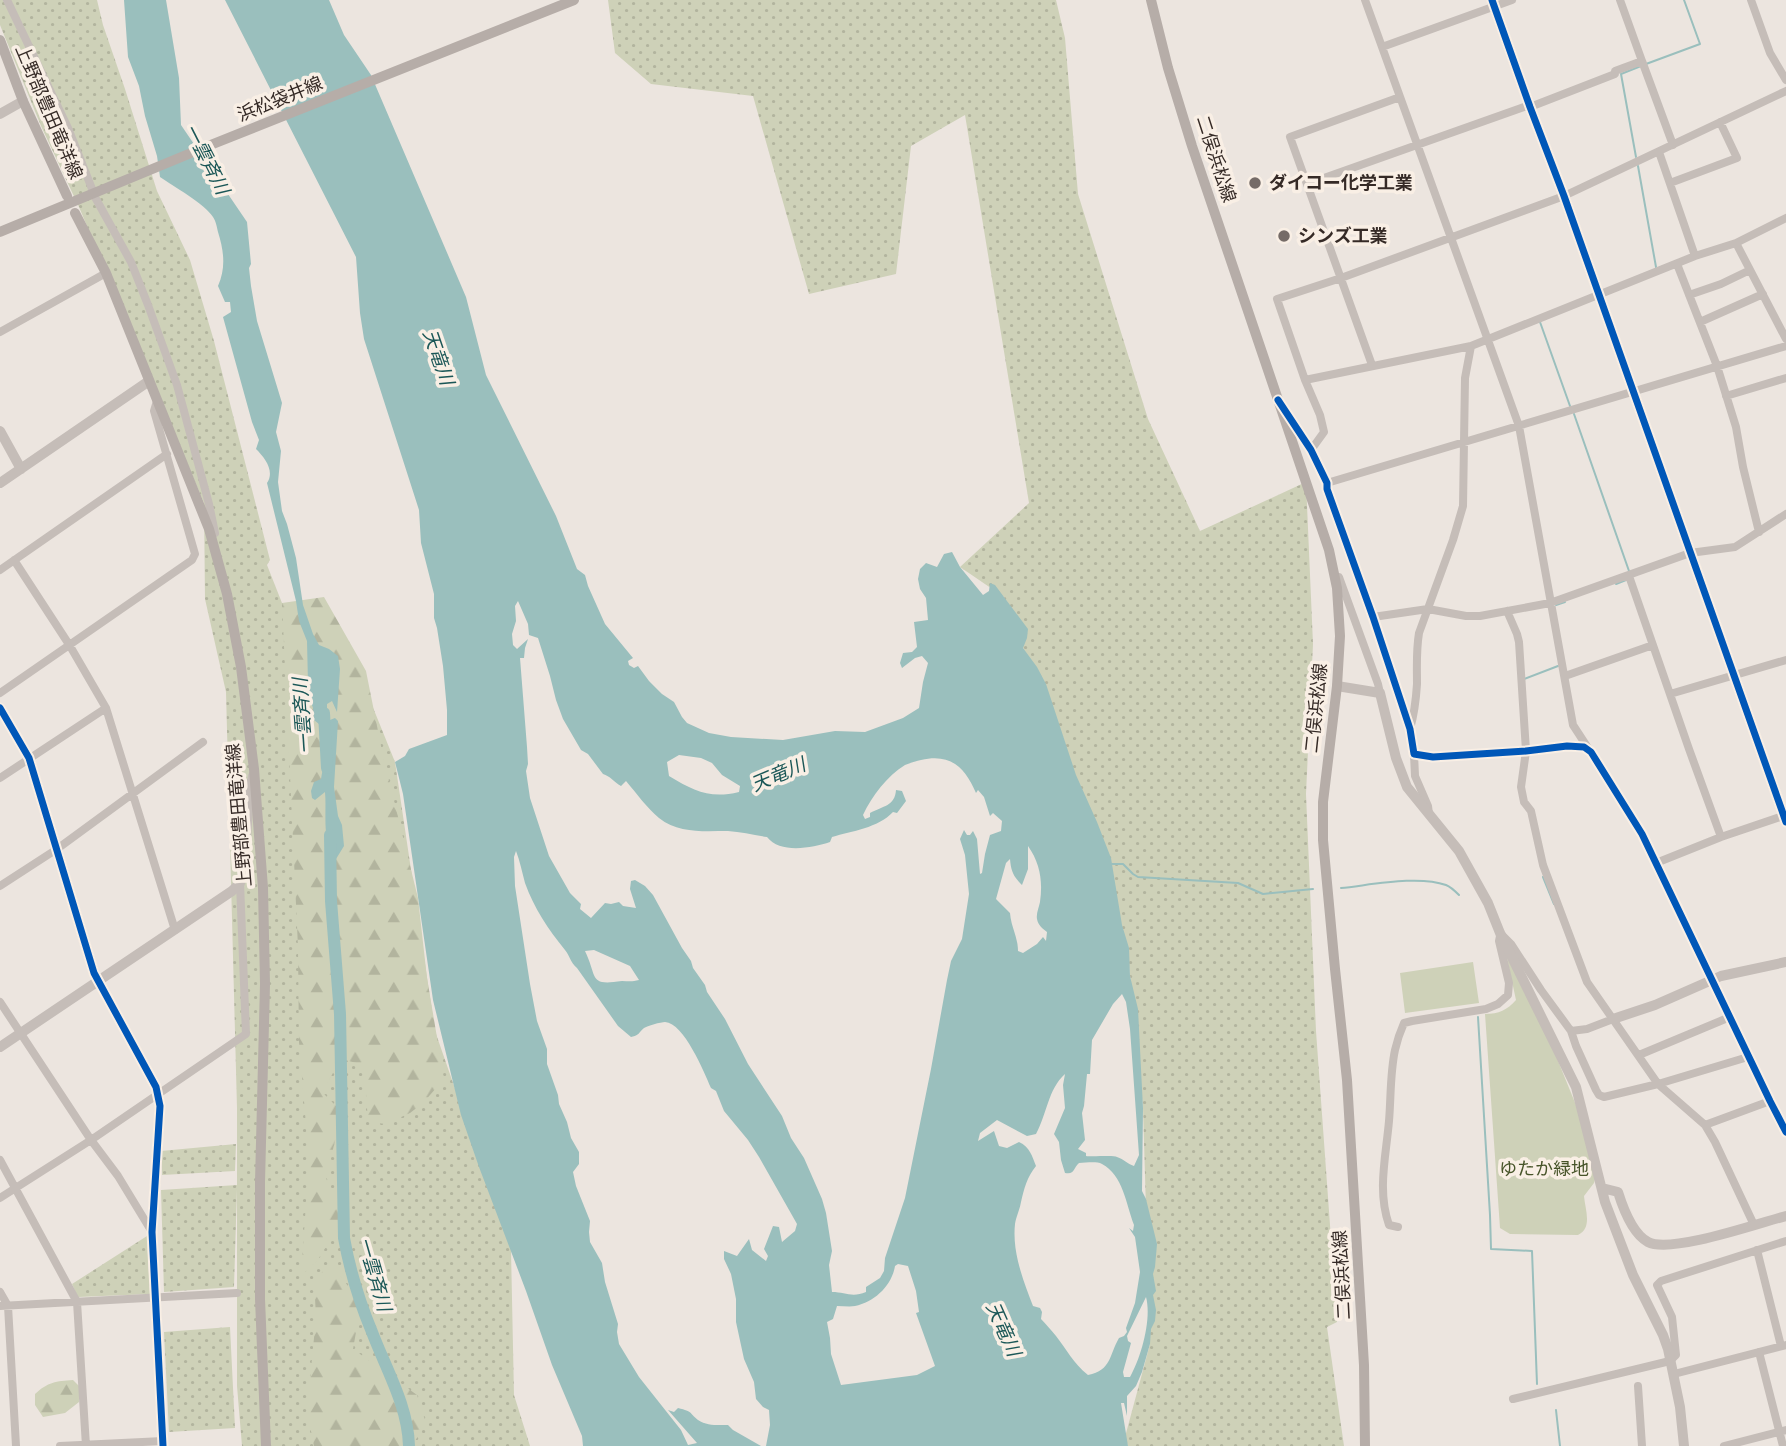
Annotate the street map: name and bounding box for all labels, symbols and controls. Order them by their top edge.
street label: 上野部豊田竜洋線 [10,41,89,183]
street label: 浜松袋井線 [233,70,326,127]
street label: 二俣浜松線 [1191,112,1242,206]
water label: 一雲斉川 [177,119,237,201]
place label: ダイコー化学工業 [1269,170,1413,195]
marker: ダイコー化学工業 [1247,175,1263,191]
place label: シンズ工業 [1298,223,1388,248]
marker: シンズ工業 [1276,228,1292,244]
water label: 天竜川 [416,326,461,390]
street label: 二俣浜松線 [1298,662,1333,754]
water label: 一雲斉川 [286,675,319,755]
street label: 上野部豊田竜洋線 [220,742,257,888]
water label: 天竜川 [747,750,812,798]
park label: ゆたか緑地 [1499,1156,1589,1181]
street label: 二俣浜松線 [1327,1229,1356,1321]
water label: 一雲斉川 [351,1234,399,1316]
water label: 天竜川 [980,1298,1028,1363]

